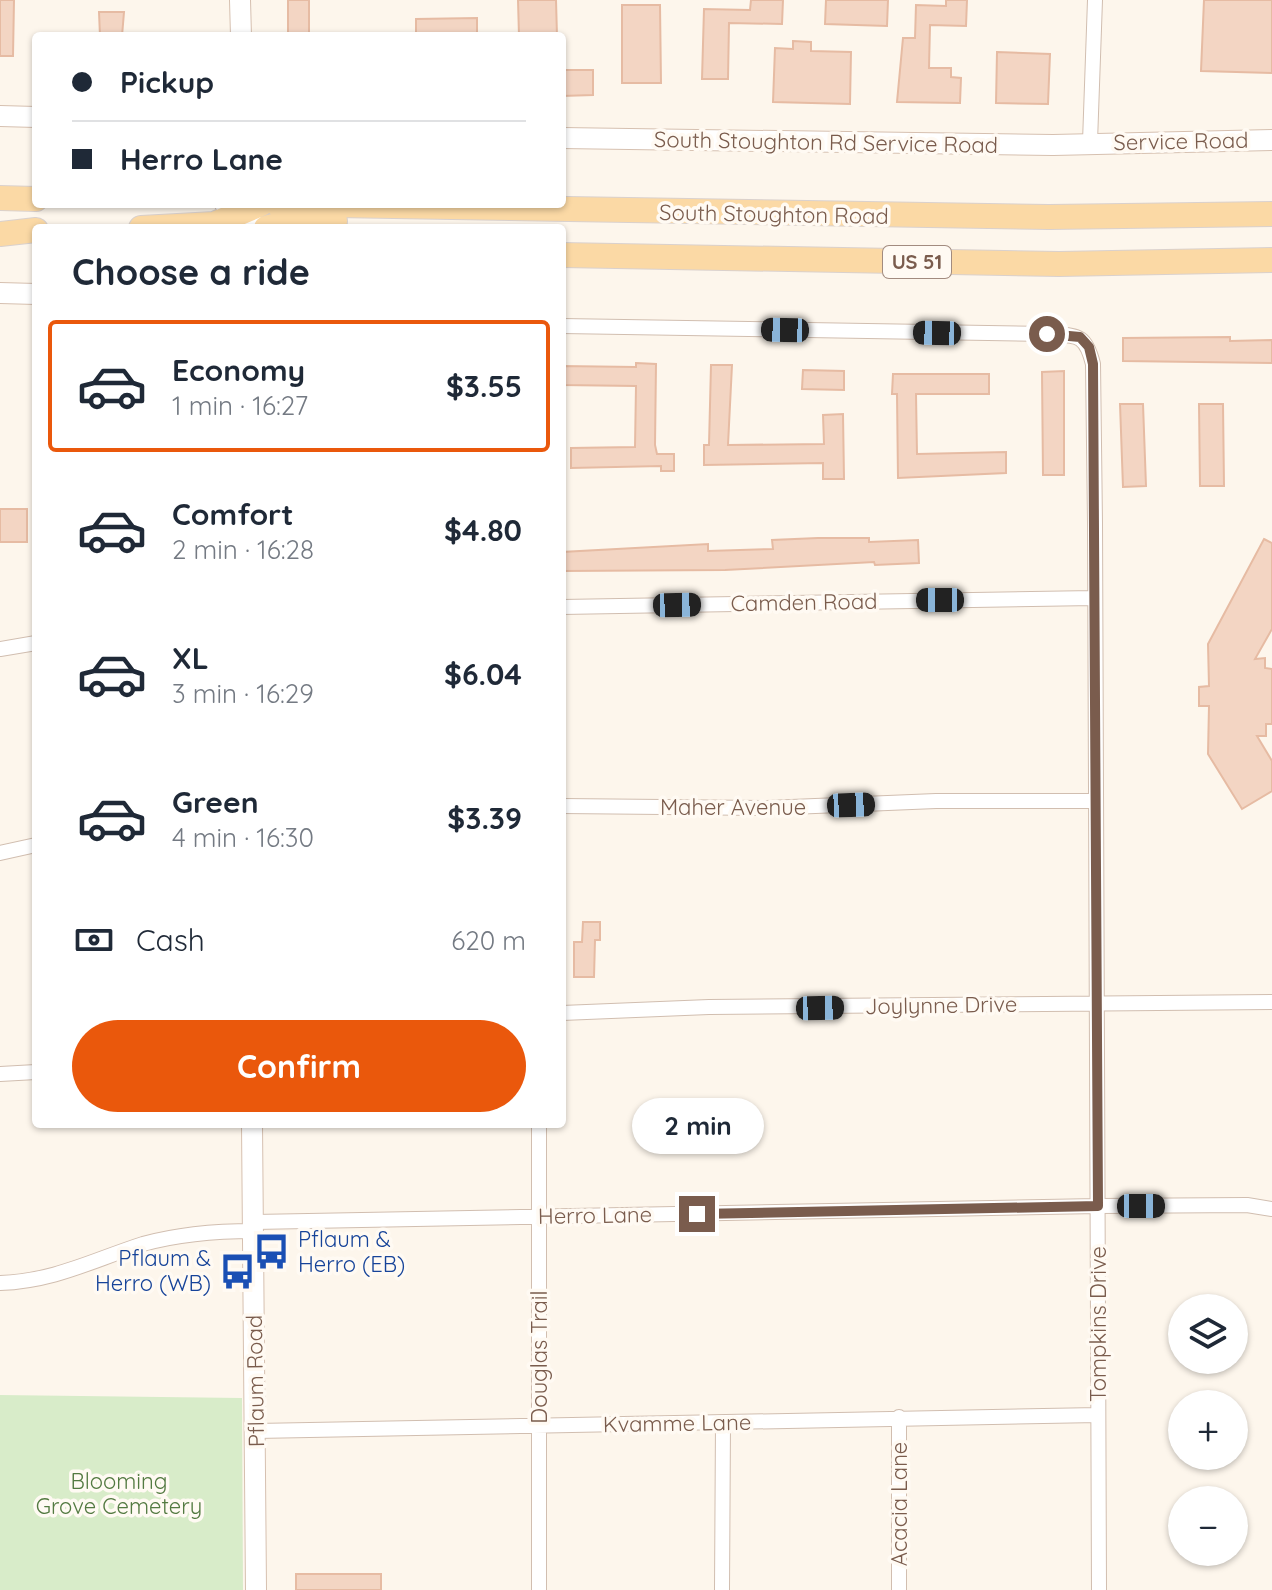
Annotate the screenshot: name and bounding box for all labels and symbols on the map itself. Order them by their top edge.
street label: South Stoughton Rd Service Road [654,125,998,159]
street label: Service Road [1113,126,1249,156]
street label: South Stoughton Road [659,198,889,230]
road number: US 51 [883,246,951,278]
route start [1029,316,1065,352]
car [761,318,809,342]
car [913,321,961,345]
street label: Camden Road [730,587,878,617]
car [916,588,964,612]
car [653,593,701,617]
car [827,792,875,818]
street label: Maher Avenue [660,793,806,821]
street label: Joylynne Drive [865,990,1017,1020]
car [796,996,844,1020]
callout: 2 min [631,1098,763,1154]
car [1117,1194,1165,1218]
route end [679,1196,715,1232]
street label: Herro Lane [538,1200,652,1230]
place label: Pflaum & Herro (EB) [298,1225,405,1278]
bus stop icon: Pflaum & Herro (EB) [253,1233,291,1271]
place label: Pflaum & Herro (WB) [95,1244,211,1297]
street label: Tompkins Drive [1084,1246,1112,1402]
bus stop icon: Pflaum & Herro (WB) [218,1252,256,1290]
street label: Douglas Trail [525,1290,553,1424]
street label: Pflaum Road [240,1315,270,1447]
street label: Kvamme Lane [603,1408,751,1438]
street label: Acacia Lane [885,1442,913,1566]
park label: Blooming Grove Cemetery [36,1467,202,1520]

